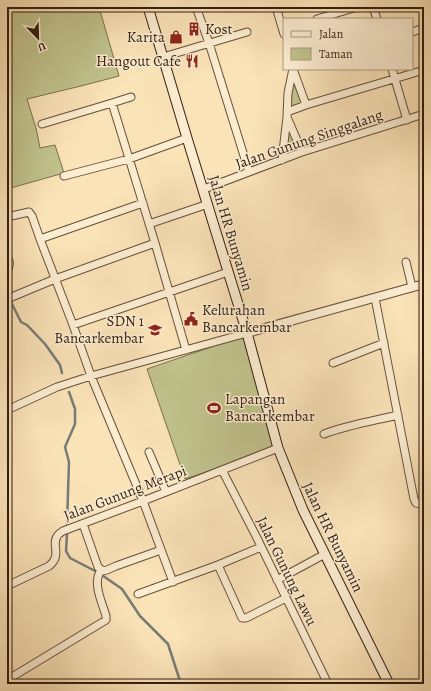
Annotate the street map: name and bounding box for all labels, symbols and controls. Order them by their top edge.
north arrow [18,18,58,58]
legend [283,18,413,70]
place label: Kost [205,19,232,39]
building icon: Kost [186,21,202,37]
text: Jalan [319,26,344,42]
place label: Karita [127,27,165,47]
shop icon: Karita [168,29,184,45]
text: U [35,38,48,55]
text: Taman [319,46,353,62]
place label: Hangout Cafe [96,51,181,71]
restaurant icon: Hangout Cafe [184,53,200,69]
street label: Jalan Gunung Singgalang [233,104,386,174]
street label: Jalan HR Bunyamin [204,173,258,293]
place label: Kelurahan Bancarkembar [202,300,292,337]
place label: SDN 1 Bancarkembar [54,311,144,348]
public building icon: Kelurahan Bancarkembar [183,311,199,327]
school or university icon: SDN 1 Bancarkembar [147,322,163,338]
place label: Lapangan Bancarkembar [225,389,315,426]
sports icon: Lapangan Bancarkembar [206,400,222,416]
street label: Jalan Gunung Merapi [61,460,189,526]
street label: Jalan HR Bunyamin [298,479,368,595]
street label: Jalan Gunung Lawu [252,513,322,630]

